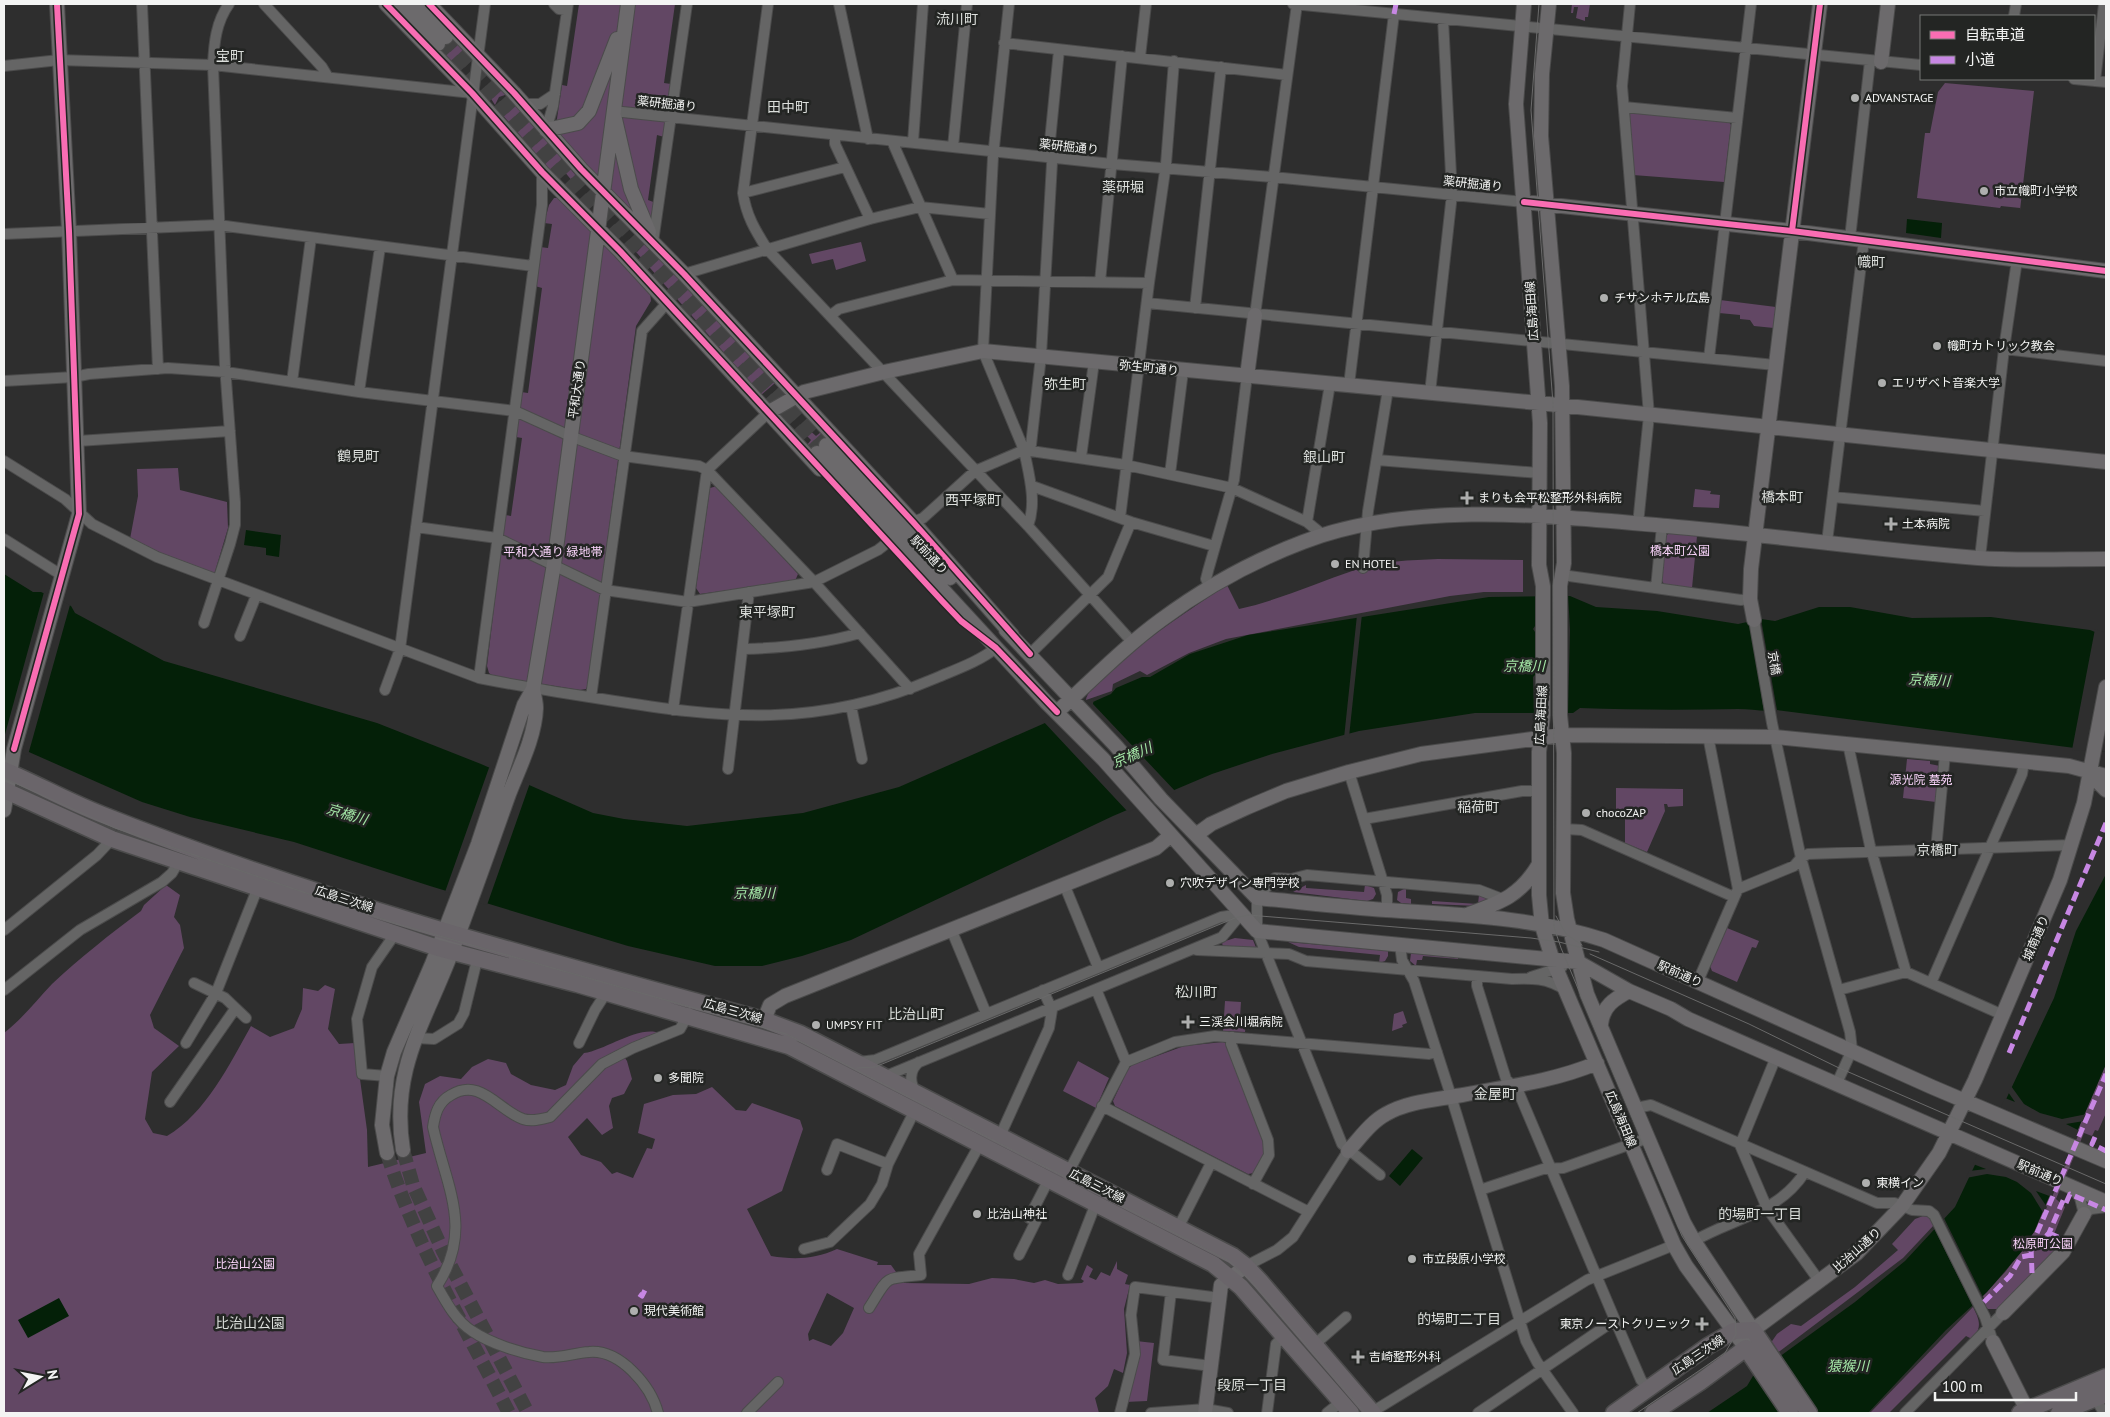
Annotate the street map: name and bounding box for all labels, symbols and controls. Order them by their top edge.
district label: 流川町 [936,10,978,28]
legend [1920,15,2095,80]
text: 自転車道 [1965,25,2025,44]
district label: 宝町 [216,47,244,65]
text: 小道 [1965,50,1995,69]
place label: ADVANSTAGE [1865,90,1934,105]
marker: ADVANSTAGE [1849,92,1861,104]
street label: 薬研掘通り [636,93,698,114]
district label: 田中町 [767,98,809,116]
street label: 薬研掘通り [1038,136,1100,157]
street label: 薬研掘通り [1442,173,1504,194]
district label: 薬研堀 [1102,178,1144,196]
place label: 市立幟町小学校 [1994,183,2078,198]
marker: 市立幟町小学校 [1978,185,1990,197]
district label: 幟町 [1857,253,1885,271]
street label: 広島海田線 [1522,281,1541,341]
place label: チサンホテル広島 [1614,290,1710,305]
marker: チサンホテル広島 [1598,292,1610,304]
place label: 幟町カトリック教会 [1947,338,2055,353]
marker: 幟町カトリック教会 [1931,340,1943,352]
street label: 弥生町通り [1118,357,1180,378]
street label: 平和大通り [565,358,588,420]
district label: 弥生町 [1044,375,1086,393]
place label: エリザベト音楽大学 [1892,375,2000,390]
marker: エリザベト音楽大学 [1876,377,1888,389]
district label: 鶴見町 [337,447,379,465]
district label: 銀山町 [1303,448,1345,466]
district label: 橋本町 [1761,488,1803,506]
place label: まりも会平松整形外科病院 [1478,490,1622,505]
district label: 西平塚町 [945,491,1001,509]
marker: まりも会平松整形外科病院 [1460,491,1474,505]
place label: 土本病院 [1902,516,1950,531]
marker: 土本病院 [1884,517,1898,531]
street label: 駅前通り [908,532,951,577]
park label: 橋本町公園 [1650,543,1710,558]
park label: 平和大通り 緑地帯 [503,544,603,559]
place label: EN HOTEL [1345,556,1398,571]
marker: EN HOTEL [1329,558,1341,570]
district label: 東平塚町 [739,603,795,621]
street label: 京橋 [1765,650,1784,676]
water label: 京橋川 [1503,657,1547,675]
water label: 京橋川 [1908,670,1952,690]
street label: 広島海田線 [1531,685,1550,745]
water label: 京橋川 [1109,737,1157,772]
park label: 源光院 墓苑 [1889,772,1953,787]
district label: 稲荷町 [1457,798,1499,816]
water label: 京橋川 [324,800,372,829]
place label: chocoZAP [1596,805,1646,820]
marker: chocoZAP [1580,807,1592,819]
district label: 京橋町 [1916,841,1958,859]
place label: 穴吹デザイン専門学校 [1180,875,1300,890]
marker: 穴吹デザイン専門学校 [1164,877,1176,889]
street label: 広島三次線 [313,882,375,915]
water label: 京橋川 [733,884,777,902]
street label: 城南通り [2019,913,2052,963]
street label: 駅前通り [1655,957,1705,990]
district label: 松川町 [1175,983,1217,1001]
street label: 広島三次線 [702,995,764,1026]
district label: 比治山町 [888,1005,944,1023]
place label: 三渓会川堀病院 [1199,1014,1283,1029]
marker: 三渓会川堀病院 [1181,1015,1195,1029]
place label: UMPSY FIT [826,1017,883,1032]
marker: UMPSY FIT [810,1019,822,1031]
place label: 多聞院 [668,1070,704,1085]
marker: 多聞院 [652,1072,664,1084]
district label: 金屋町 [1474,1085,1516,1103]
street label: 広島海田線 [1603,1088,1640,1149]
street label: 駅前通り [2015,1156,2065,1189]
street label: 広島三次線 [1067,1165,1127,1206]
place label: 東横イン [1876,1175,1924,1190]
marker: 東横イン [1860,1177,1872,1189]
district label: 的場町一丁目 [1718,1205,1802,1223]
place label: 比治山神社 [987,1206,1047,1221]
marker: 比治山神社 [971,1208,983,1220]
street label: 比治山通り [1829,1224,1884,1275]
park label: 松原町公園 [2013,1236,2073,1251]
place label: 市立段原小学校 [1422,1251,1506,1266]
marker: 市立段原小学校 [1406,1253,1418,1265]
park label: 比治山公園 [215,1256,275,1271]
place label: 現代美術館 [644,1303,704,1318]
marker: 現代美術館 [628,1305,640,1317]
district label: 的場町二丁目 [1417,1310,1501,1328]
district label: 比治山公園 [215,1314,285,1332]
place label: 東京ノーストクリニック [1560,1316,1691,1331]
marker: 東京ノーストクリニック [1695,1317,1709,1331]
street label: 広島三次線 [1669,1332,1727,1378]
place label: 吉崎整形外科 [1369,1349,1441,1364]
marker: 吉崎整形外科 [1351,1350,1365,1364]
north arrow [15,1352,65,1402]
water label: 猿猴川 [1827,1357,1871,1375]
text: N [43,1369,62,1381]
scale bar [1935,1370,2076,1402]
district label: 段原一丁目 [1217,1376,1287,1394]
text: 100 m [1942,1377,1983,1396]

